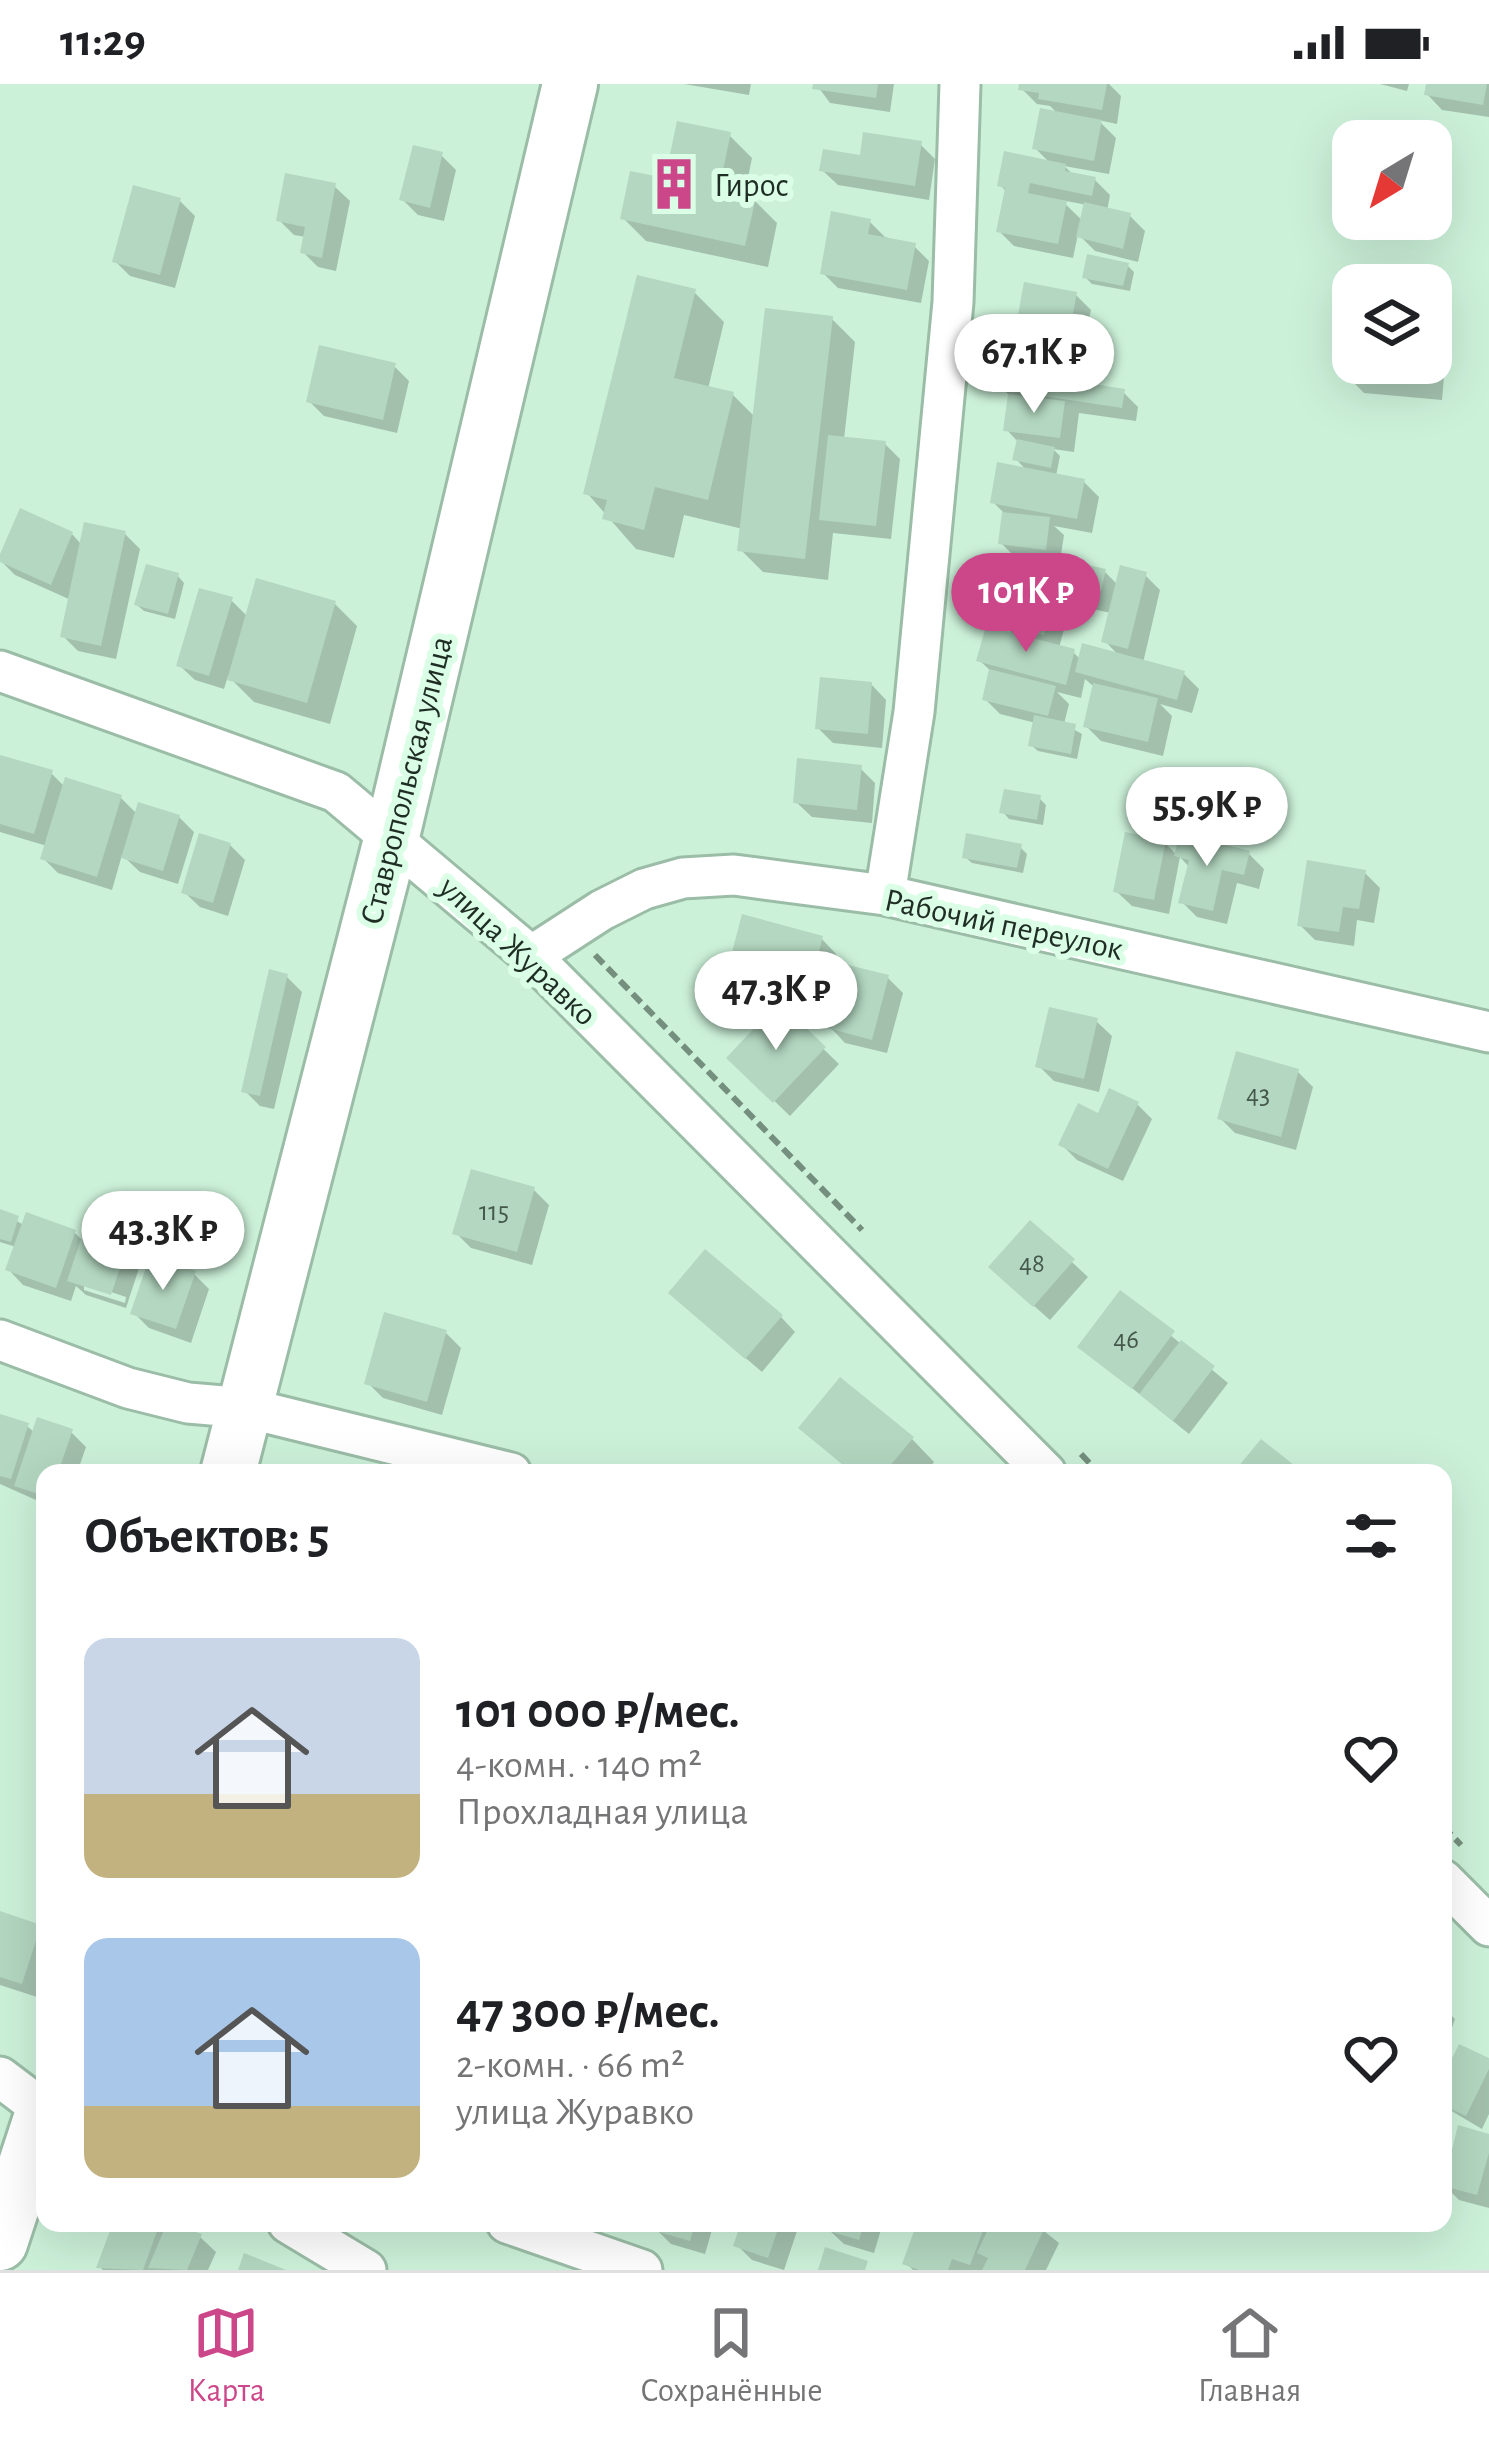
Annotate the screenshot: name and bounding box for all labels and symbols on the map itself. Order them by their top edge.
north arrow [1332,120,1452,240]
building icon: Гирос [645,155,703,213]
place label: Гирос [714,170,789,203]
pin: 67.1K ₽ [923,314,1145,416]
pin: 101K ₽ [928,553,1124,655]
street label: Ставропольская улица [356,633,459,928]
pin: 55.9K ₽ [1096,767,1318,869]
street label: улица Журавко [432,870,602,1033]
street label: Рабочий переулок [881,884,1126,967]
pin: 47.3K ₽ [665,951,887,1053]
house number: 43 [1246,1081,1270,1108]
pin: 43.3K ₽ [52,1191,274,1293]
house number: 115 [479,1198,509,1225]
house number: 48 [1019,1250,1045,1277]
house number: 46 [1113,1326,1139,1353]

